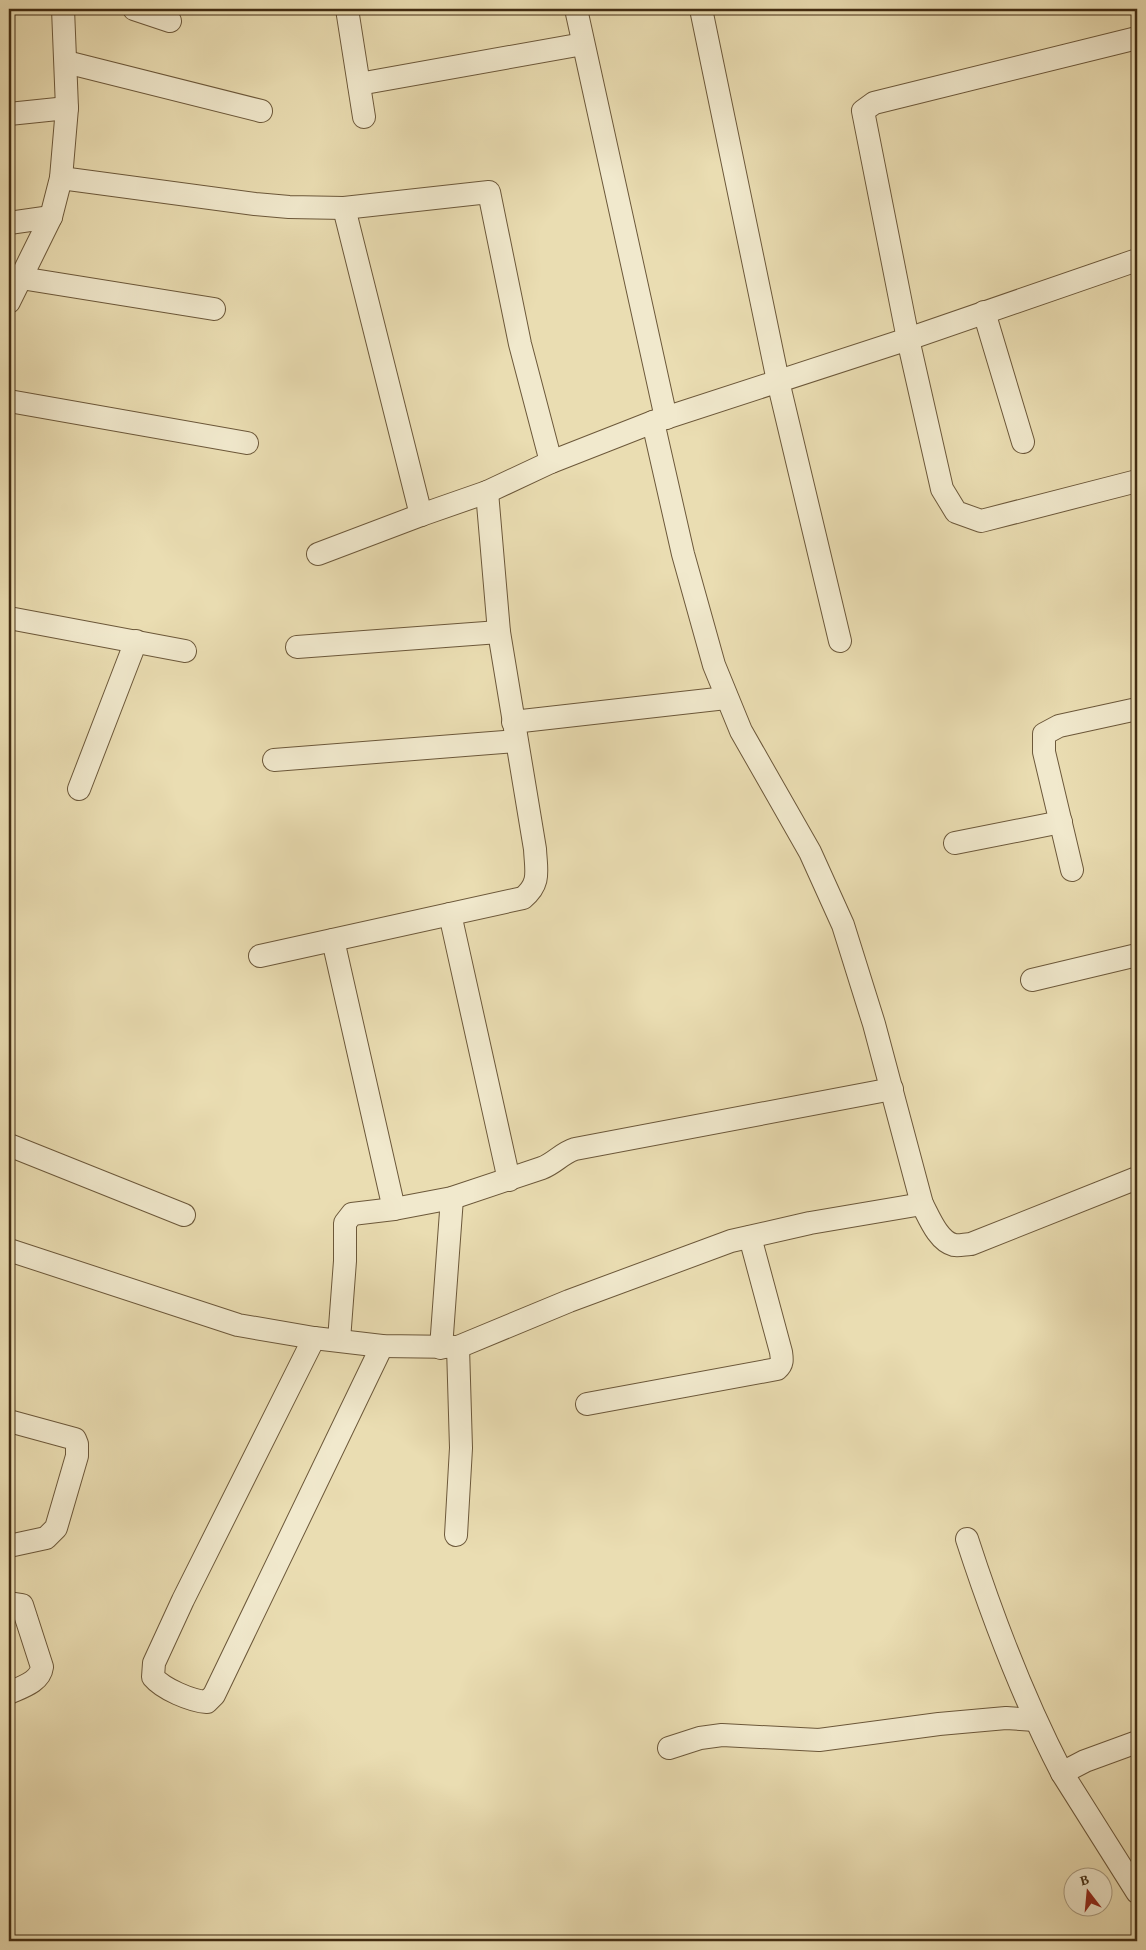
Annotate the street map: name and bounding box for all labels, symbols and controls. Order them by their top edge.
north arrow [1064,1868,1114,1918]
text: B [1077,1869,1091,1890]

